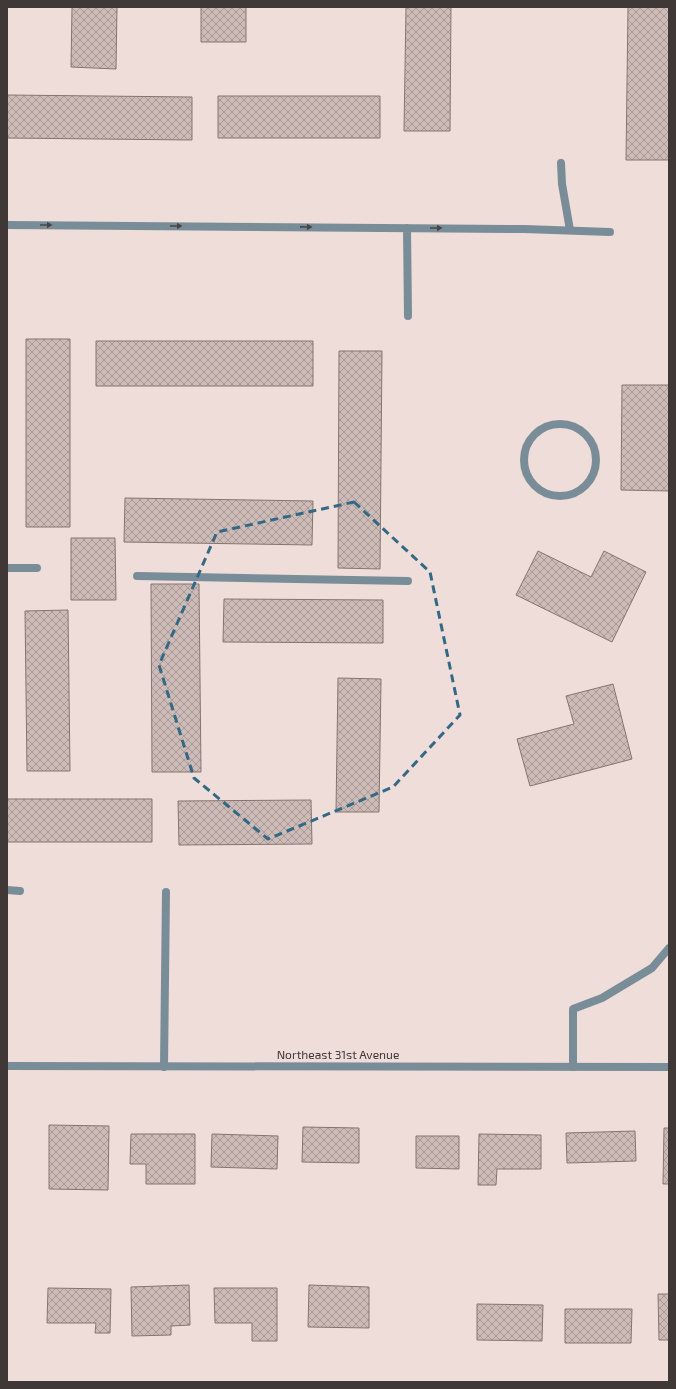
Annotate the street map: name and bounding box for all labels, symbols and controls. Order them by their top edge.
one-way arrow [40,222,53,228]
one-way arrow [170,223,183,229]
one-way arrow [300,224,313,230]
one-way arrow [430,225,443,231]
street label: Northeast 31st Avenue [277,1047,399,1061]

